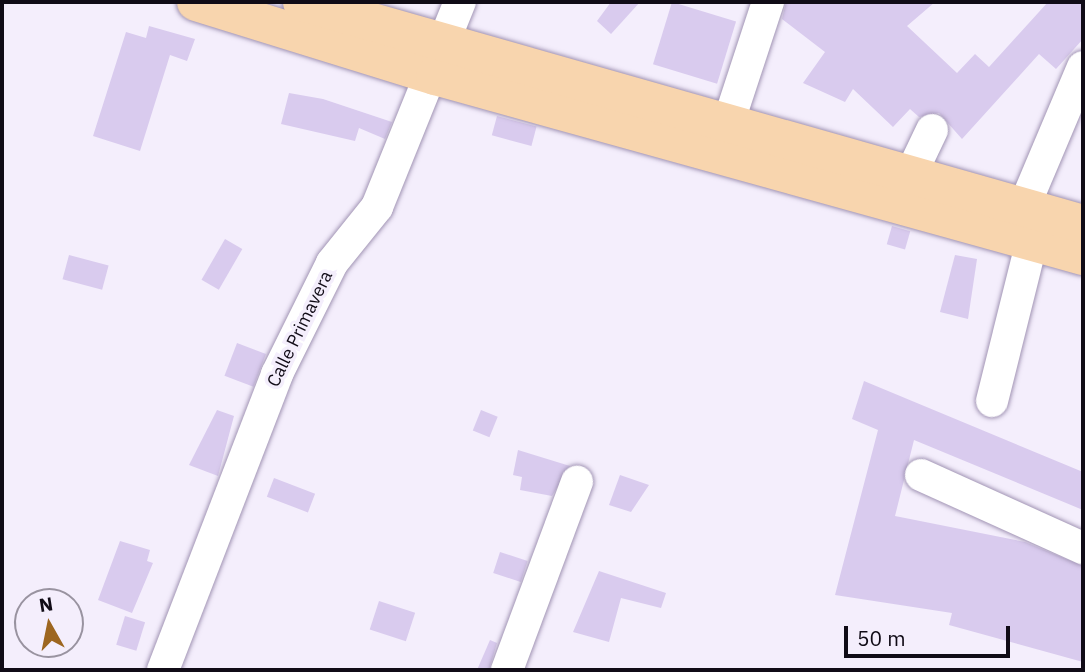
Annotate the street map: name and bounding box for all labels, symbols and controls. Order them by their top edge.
street label: Calle Primavera [263,267,337,391]
north arrow [14,588,84,658]
text: N [37,591,55,617]
scale bar [847,612,1013,656]
text: 50 m [857,624,906,652]

